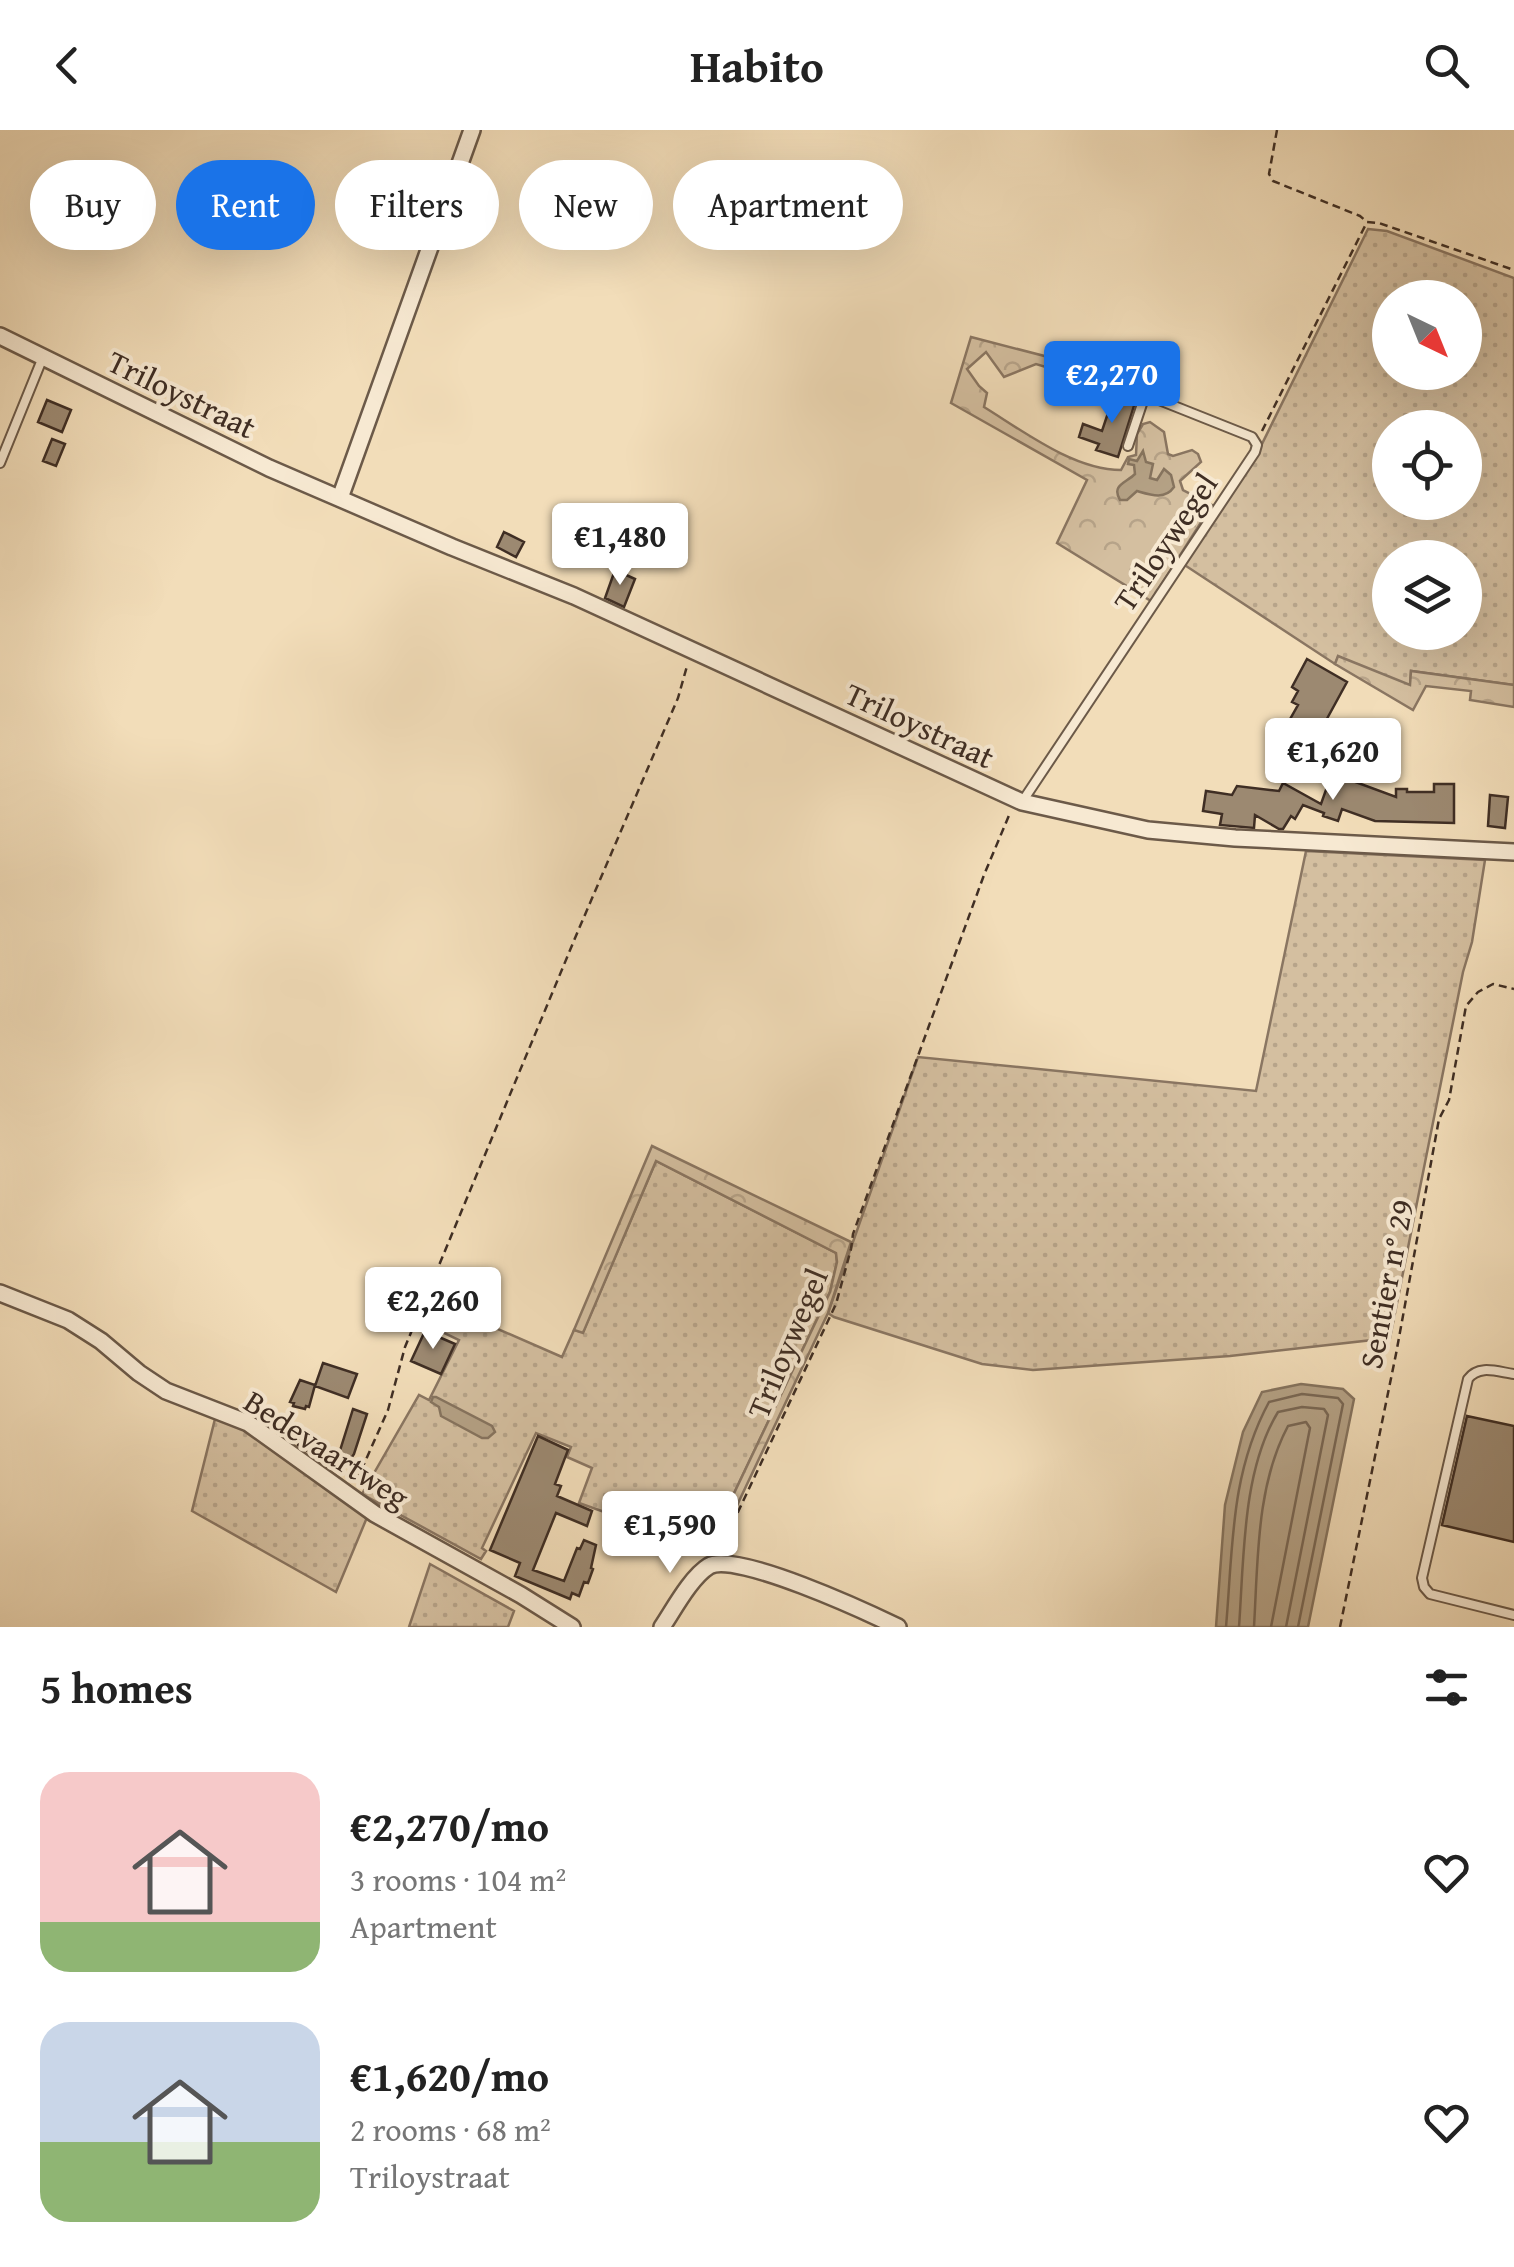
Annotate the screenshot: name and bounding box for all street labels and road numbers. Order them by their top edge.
street label: Triloystraat [100,338,264,450]
street label: Triloywegel [1101,463,1229,621]
street label: Triloystraat [838,670,1002,780]
street label: Sentier n° 29 [1347,1195,1425,1373]
street label: Triloywegel [734,1261,840,1425]
street label: Bedevaartweg [235,1378,419,1520]

